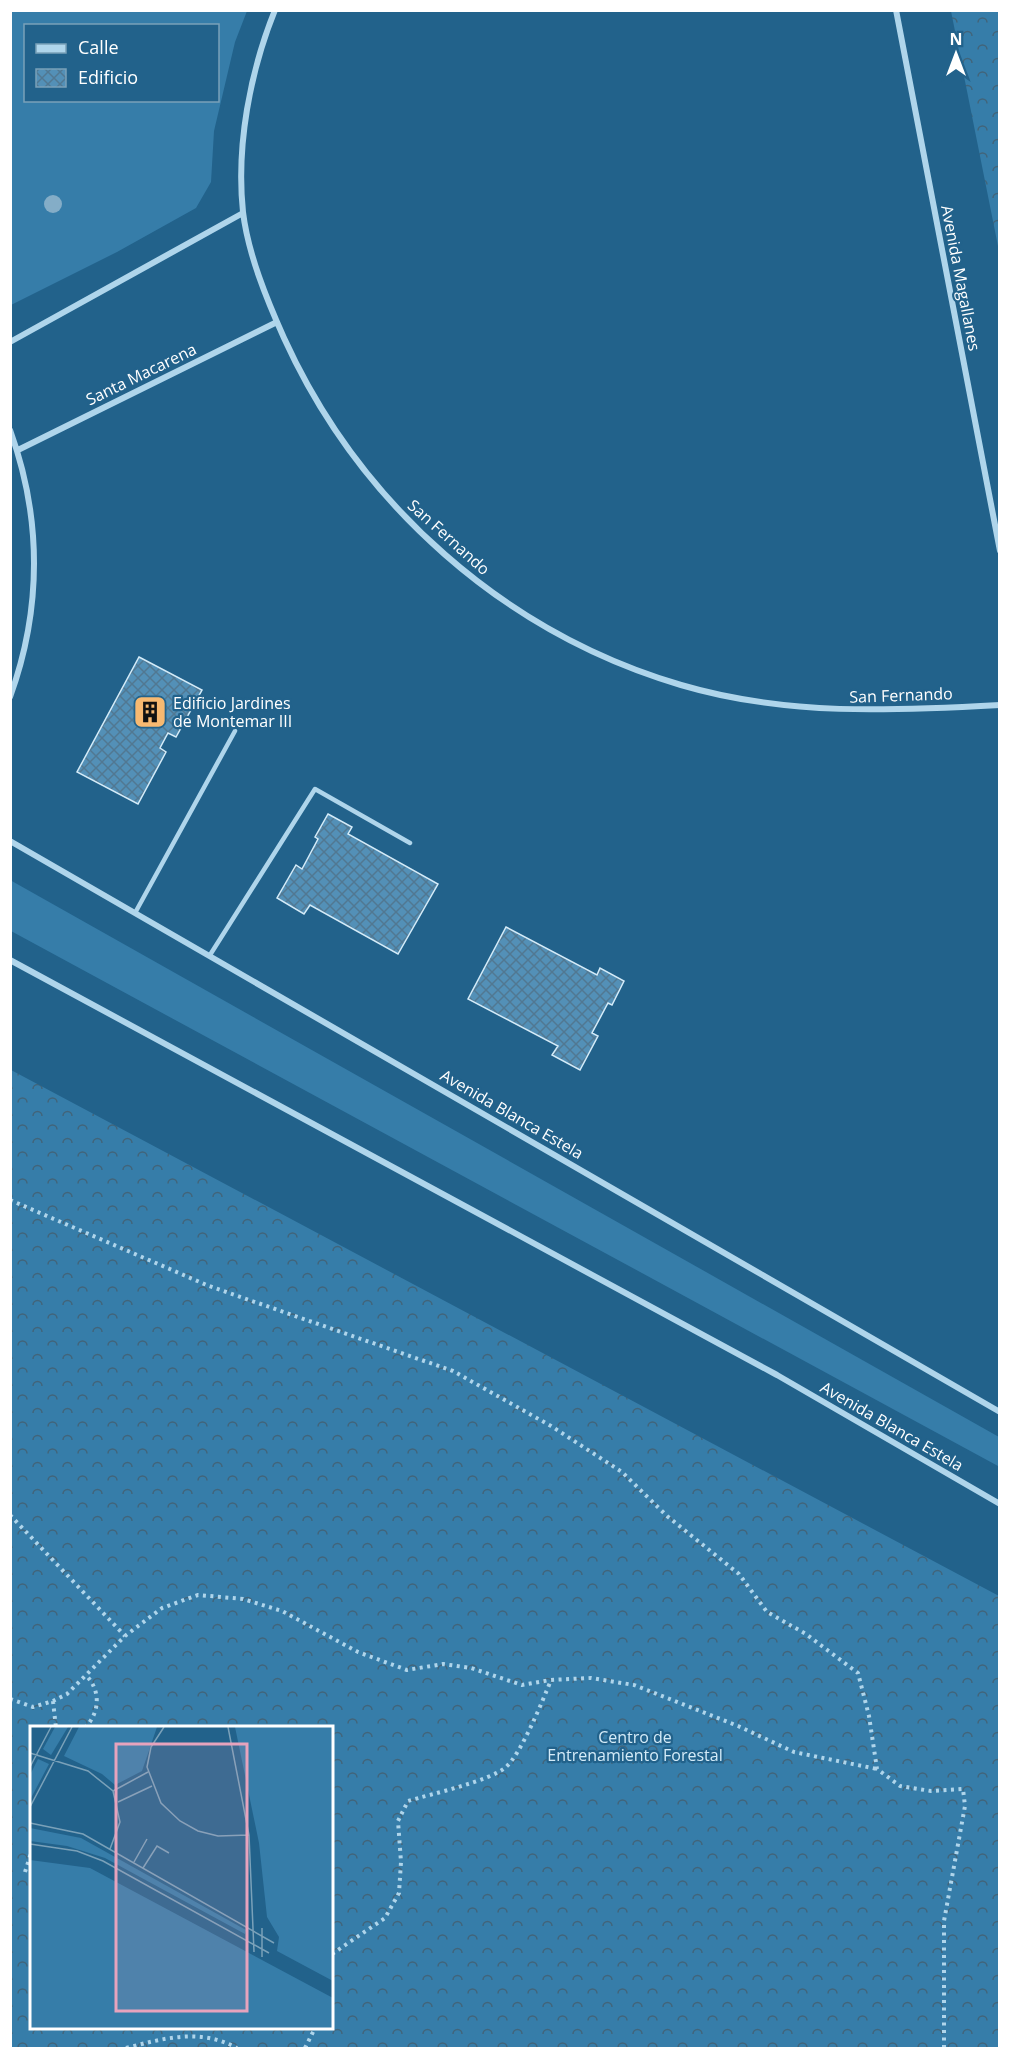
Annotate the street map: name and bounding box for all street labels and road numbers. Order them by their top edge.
street label: Avenida Magallanes [936,203,986,353]
street label: Santa Macarena [82,338,200,410]
street label: San Fernando [403,494,495,580]
street label: San Fernando [849,682,953,708]
street label: Avenida Blanca Estela [436,1064,588,1164]
street label: Avenida Blanca Estela [816,1376,968,1476]

